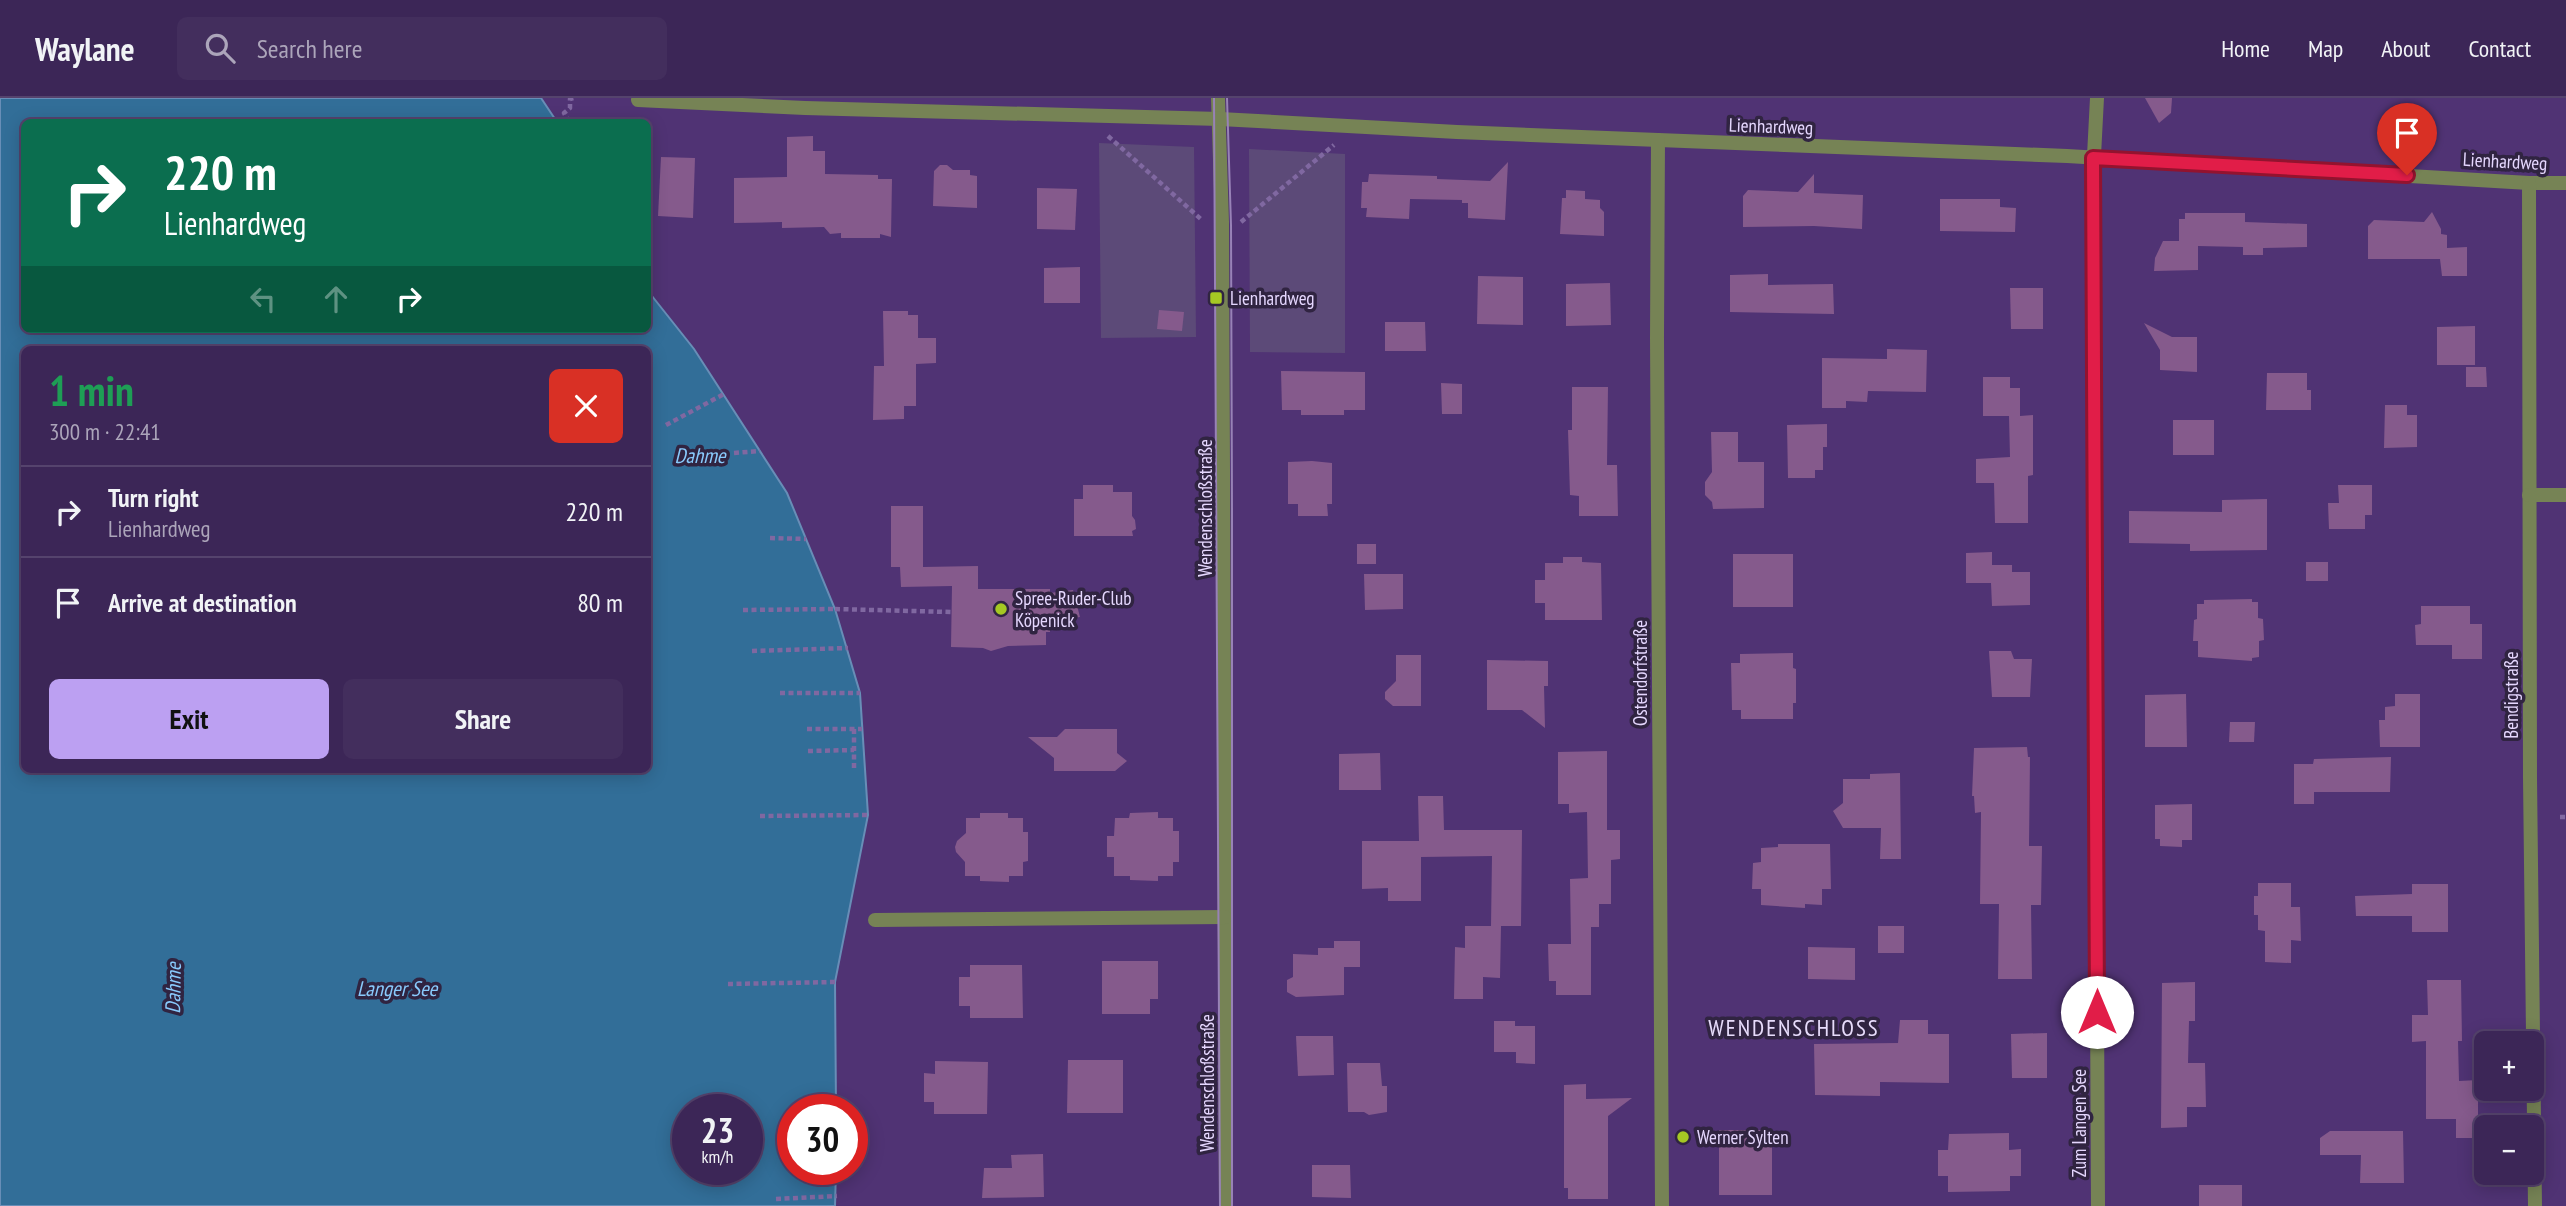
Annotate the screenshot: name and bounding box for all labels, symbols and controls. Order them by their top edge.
search box [177,17,667,80]
text: Waylane [35,27,135,70]
icon: search [201,29,239,67]
text: Search here [257,32,362,65]
text: Home [2221,33,2270,64]
text: Map [2308,33,2343,64]
text: About [2381,33,2430,64]
text: Contact [2468,33,2531,64]
pin [2377,103,2437,175]
street label: Lienhardweg [1728,113,1814,139]
icon: arrive [2388,114,2426,152]
text: 220 m [164,140,277,204]
icon: right [49,147,140,238]
street label: Lienhardweg [2462,147,2548,175]
text: Lienhardweg [164,202,306,244]
icon: left [244,280,282,318]
icon: ahead [317,280,355,318]
icon: right [390,280,428,318]
place label: Lienhardweg [1230,286,1315,310]
marker: Lienhardweg [1208,290,1224,306]
text: 1 min [49,363,134,418]
button: close [549,369,623,443]
text: 300 m · 22:41 [49,417,161,446]
street label: Wendenschloßstraße [1193,439,1217,577]
water label: Dahme [674,442,727,469]
text: Turn right [108,481,199,514]
icon: right [49,493,87,531]
text: 220 m [565,495,623,528]
text: Lienhardweg [108,514,210,543]
icon: arrive [49,584,87,622]
text: Arrive at destination [108,586,297,619]
text: 80 m [577,586,623,619]
place label: Spree-Ruder-Club Köpenick [1015,586,1131,632]
marker: Spree-Ruder-Club Köpenick [993,601,1009,617]
street label: Ostendorfstraße [1628,620,1652,726]
street label: Bendigstraße [2499,651,2523,739]
button: Exit [49,679,329,759]
button: Share [343,679,623,759]
water label: Dahme [159,961,187,1014]
water label: Langer See [357,975,438,1002]
position arrow [2060,975,2134,1049]
district label: WENDENSCHLOSS [1708,1013,1880,1042]
street label: Wendenschloßstraße [1195,1014,1219,1152]
map controls [2474,1031,2544,1185]
button: + [2474,1031,2544,1101]
street label: Zum Langen See [2067,1069,2091,1177]
speed limit sign: 30 [777,1094,868,1185]
text: 23 [701,1107,734,1153]
button: − [2474,1115,2544,1185]
place label: Werner Sylten [1697,1125,1789,1149]
marker: Werner Sylten [1675,1129,1691,1145]
text: km/h [702,1145,733,1168]

